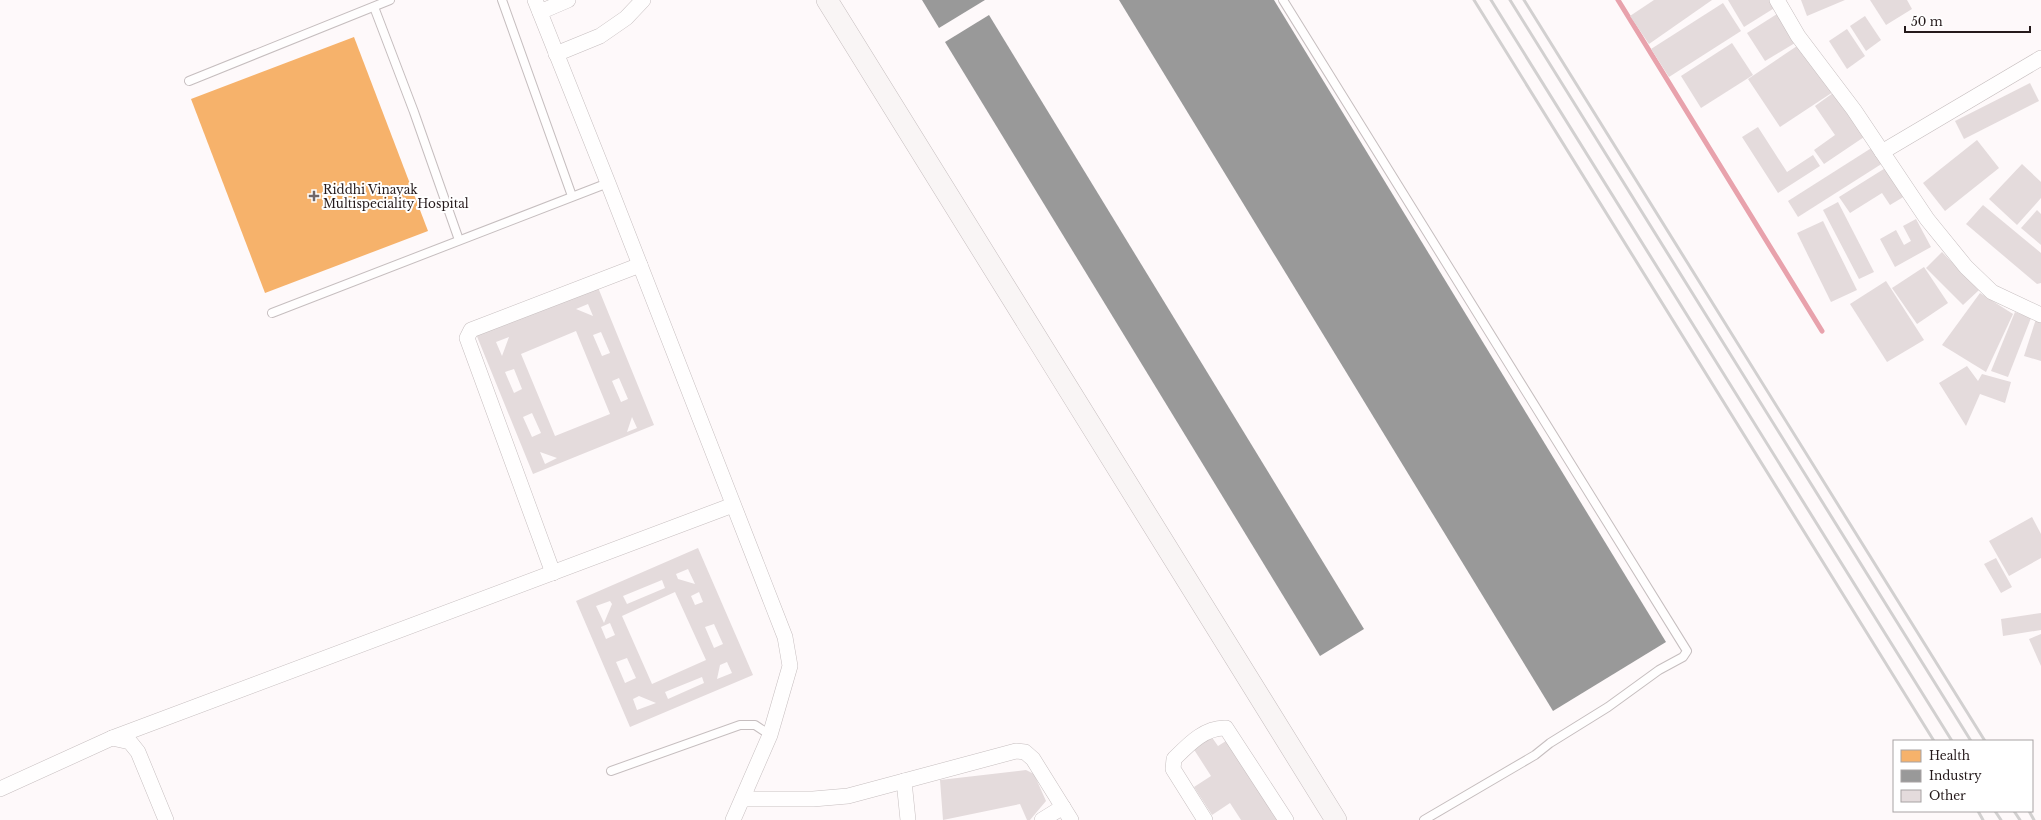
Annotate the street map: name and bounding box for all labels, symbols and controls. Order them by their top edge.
scale bar [1905,8,2030,34]
text: 50 m [1911,14,1943,29]
place label: Riddhi Vinayak Multispeciality Hospital [323,182,469,211]
marker: Riddhi Vinayak Multispeciality Hospital [308,190,320,202]
legend [1893,740,2033,812]
text: Health [1929,748,1970,763]
text: Industry [1929,768,1982,783]
text: Other [1929,788,1966,803]

